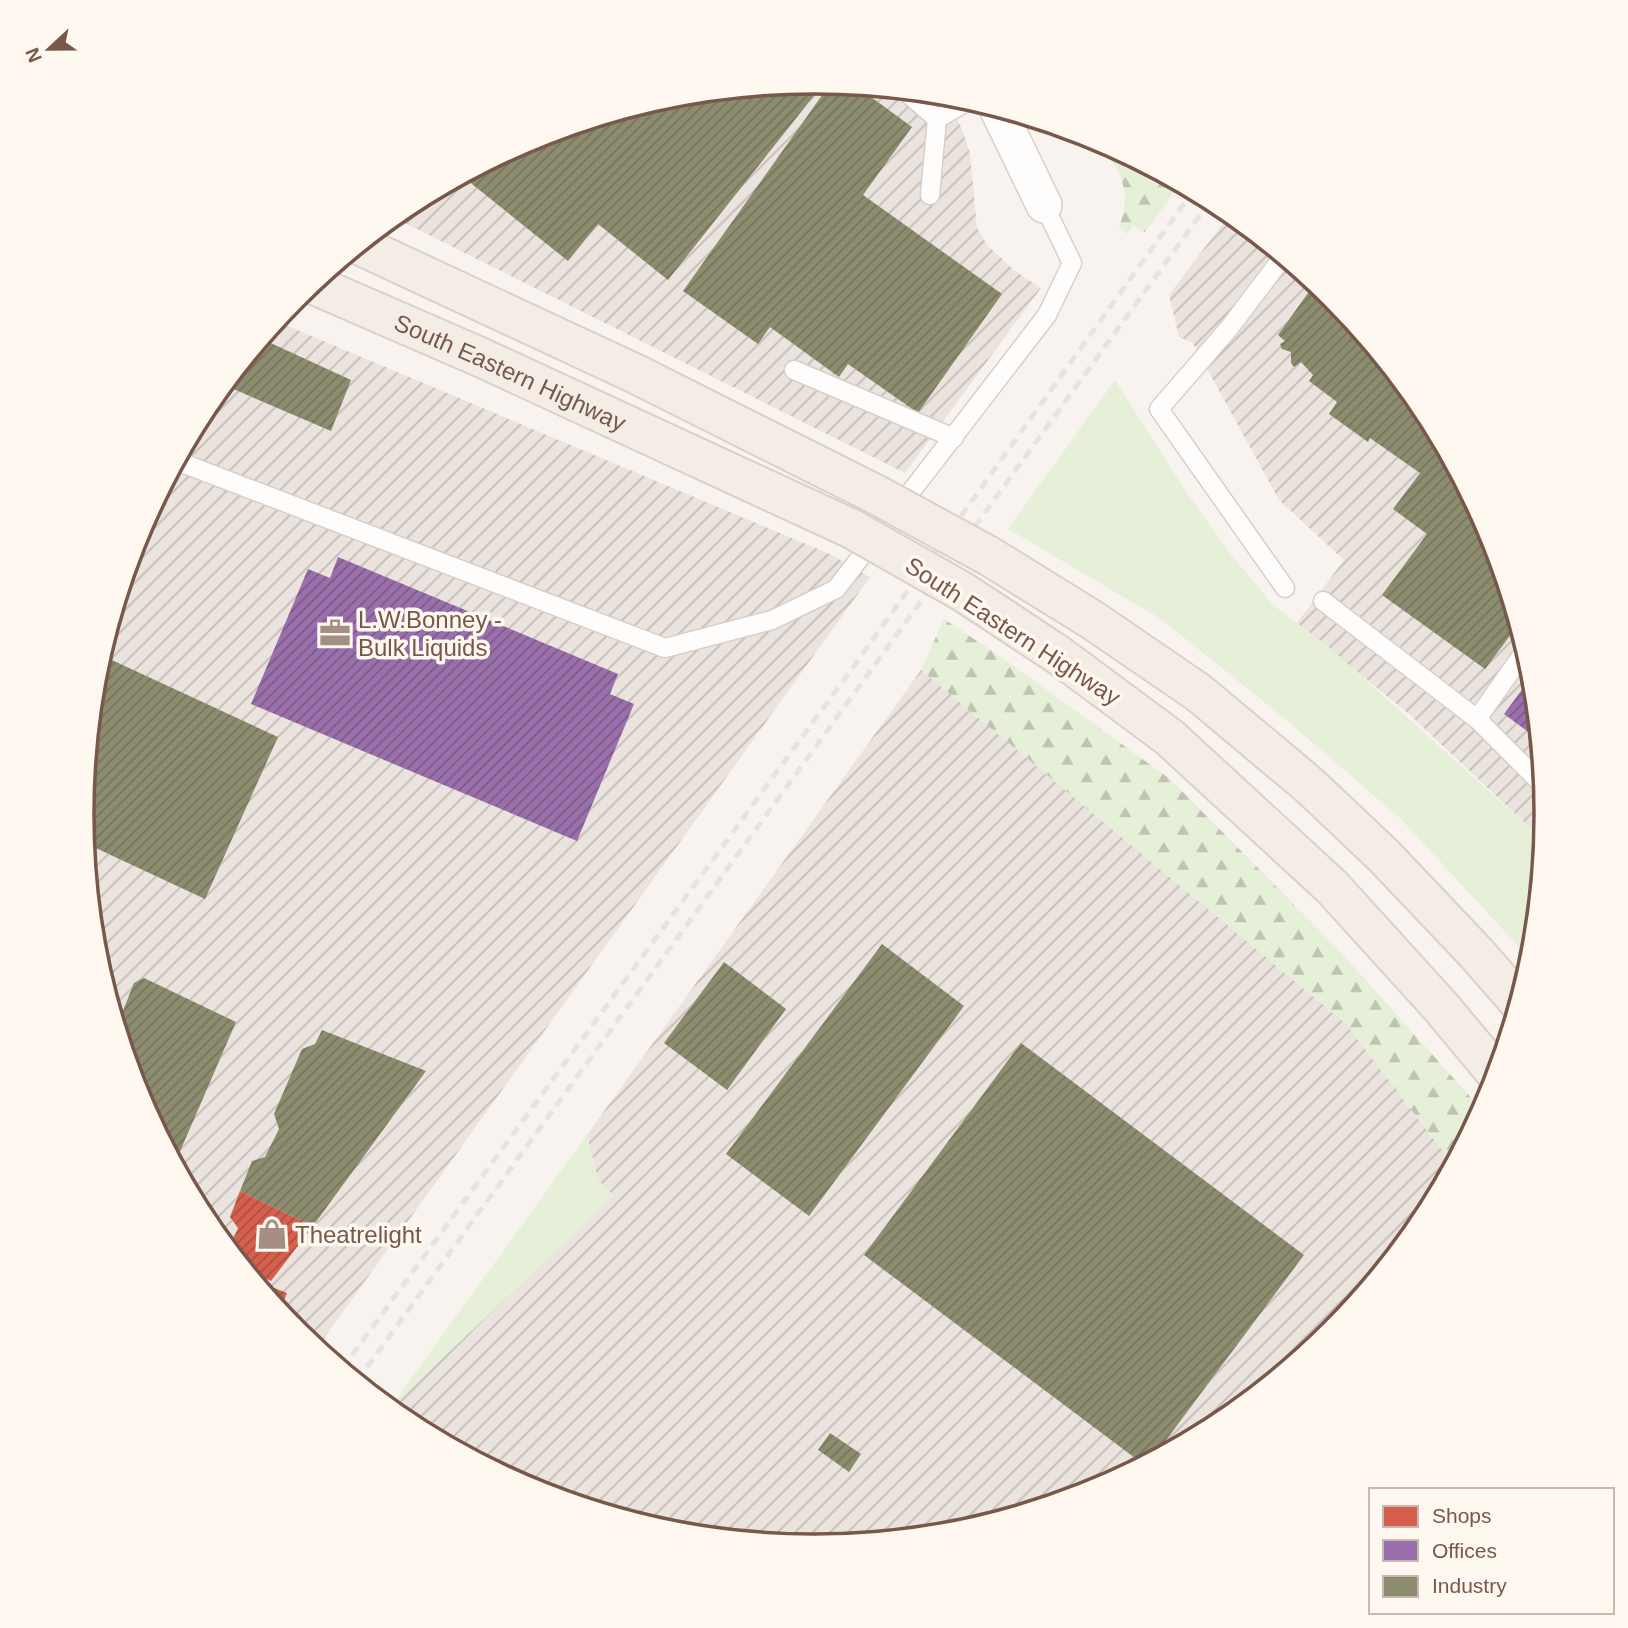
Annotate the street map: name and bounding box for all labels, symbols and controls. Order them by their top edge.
north arrow [14,14,84,84]
text: N [21,45,46,65]
street label: South Eastern Highway [391,308,630,436]
street label: South Eastern Highway [900,551,1126,711]
place label: L.W.Bonney - Bulk Liquids [358,606,502,661]
office icon: L.W.Bonney - Bulk Liquids [318,616,352,650]
shop icon: Theatrelight [255,1217,289,1251]
place label: Theatrelight [295,1221,422,1248]
legend [1369,1488,1614,1614]
text: Shops [1432,1504,1492,1527]
text: Offices [1432,1539,1497,1562]
text: Industry [1432,1574,1507,1597]

